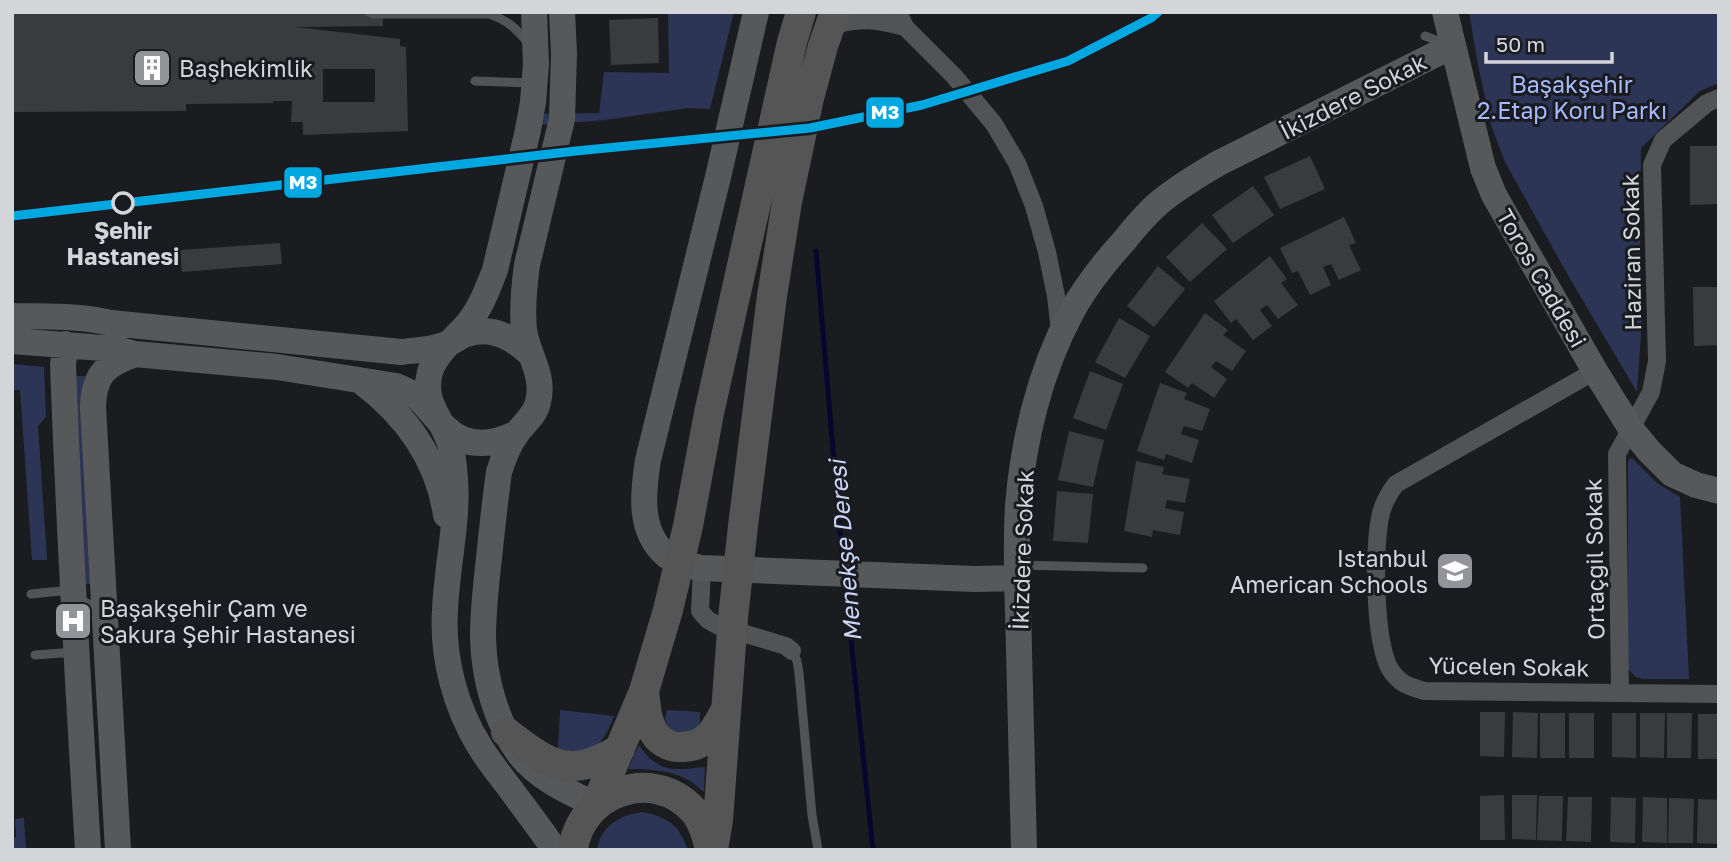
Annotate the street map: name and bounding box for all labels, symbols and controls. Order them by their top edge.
scale bar [1486,21,1612,65]
text: 50 m [1496,31,1545,57]
building icon: Başhekimlik [131,47,173,89]
street label: İkizdere Sokak [1275,47,1431,145]
place label: Başhekimlik [179,54,313,82]
park label: Başakşehir 2.Etap Koru Parkı [1477,70,1667,124]
line badge: M3 [865,96,905,129]
text: M3 [871,100,899,123]
line badge: M3 [283,166,323,199]
text: M3 [289,170,317,193]
street label: Haziran Sokak [1616,173,1646,331]
marker: Şehir Hastanesi [112,192,134,214]
street label: Toros Caddesi [1491,204,1593,352]
place label: Şehir Hastanesi [67,216,179,270]
water label: Menekşe Deresi [821,456,867,643]
street label: İkizdere Sokak [1005,469,1039,631]
street label: Ortaçgil Sokak [1579,478,1609,640]
place label: Istanbul American Schools [1230,544,1428,598]
school or university icon: Istanbul American Schools [1434,550,1476,592]
place label: Başakşehir Çam ve Sakura Şehir Hastanesi [100,594,356,648]
hospital icon: Başakşehir Çam ve Sakura Şehir Hastanesi [52,600,94,642]
street label: Yücelen Sokak [1428,651,1590,681]

